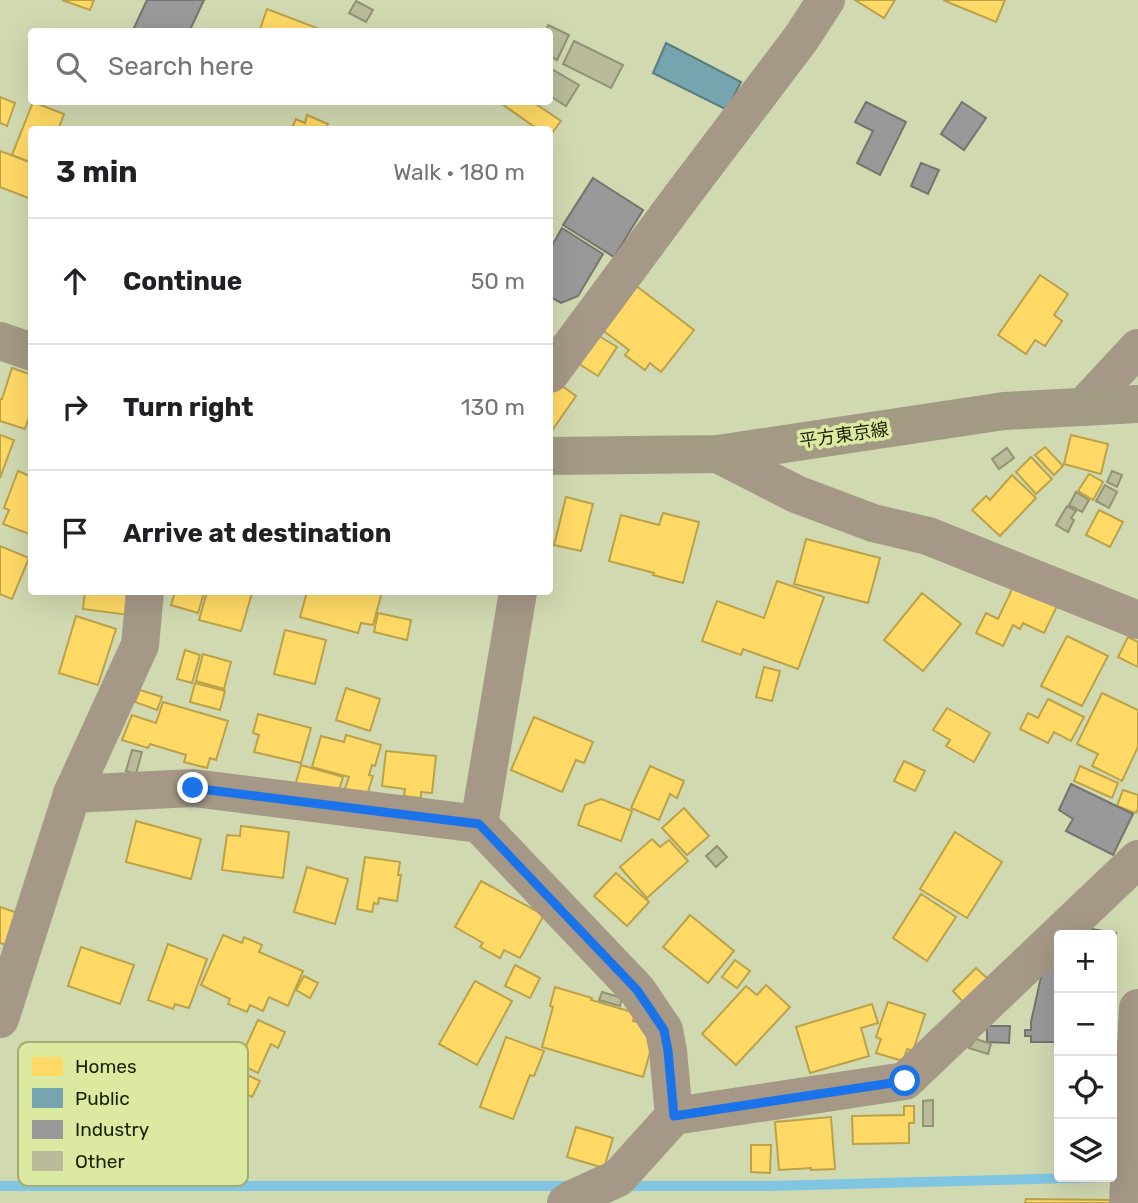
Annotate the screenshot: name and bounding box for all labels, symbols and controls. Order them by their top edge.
search box [28,28,553,105]
icon: search [52,48,90,86]
text: Search here [108,51,254,82]
text: 3 min [56,154,138,190]
text: Walk · 180 m [393,158,525,186]
icon: ahead [56,262,94,300]
text: Continue [123,266,242,297]
text: 50 m [471,267,525,295]
icon: right [56,388,94,426]
text: Turn right [123,392,253,423]
text: 130 m [461,393,525,421]
street label: 平方東京線 [798,418,890,452]
icon: arrive [56,514,94,552]
text: Arrive at destination [123,518,391,549]
route end [177,772,208,803]
map controls [1054,930,1117,1182]
button: + [1054,930,1117,993]
button: − [1054,993,1117,1056]
legend [18,1042,248,1186]
text: Homes [75,1055,137,1078]
button: locate [1054,1056,1117,1119]
route start [889,1065,920,1096]
text: Public [75,1087,130,1110]
text: Industry [75,1118,149,1141]
button: layers [1054,1119,1117,1182]
text: Other [75,1150,126,1173]

